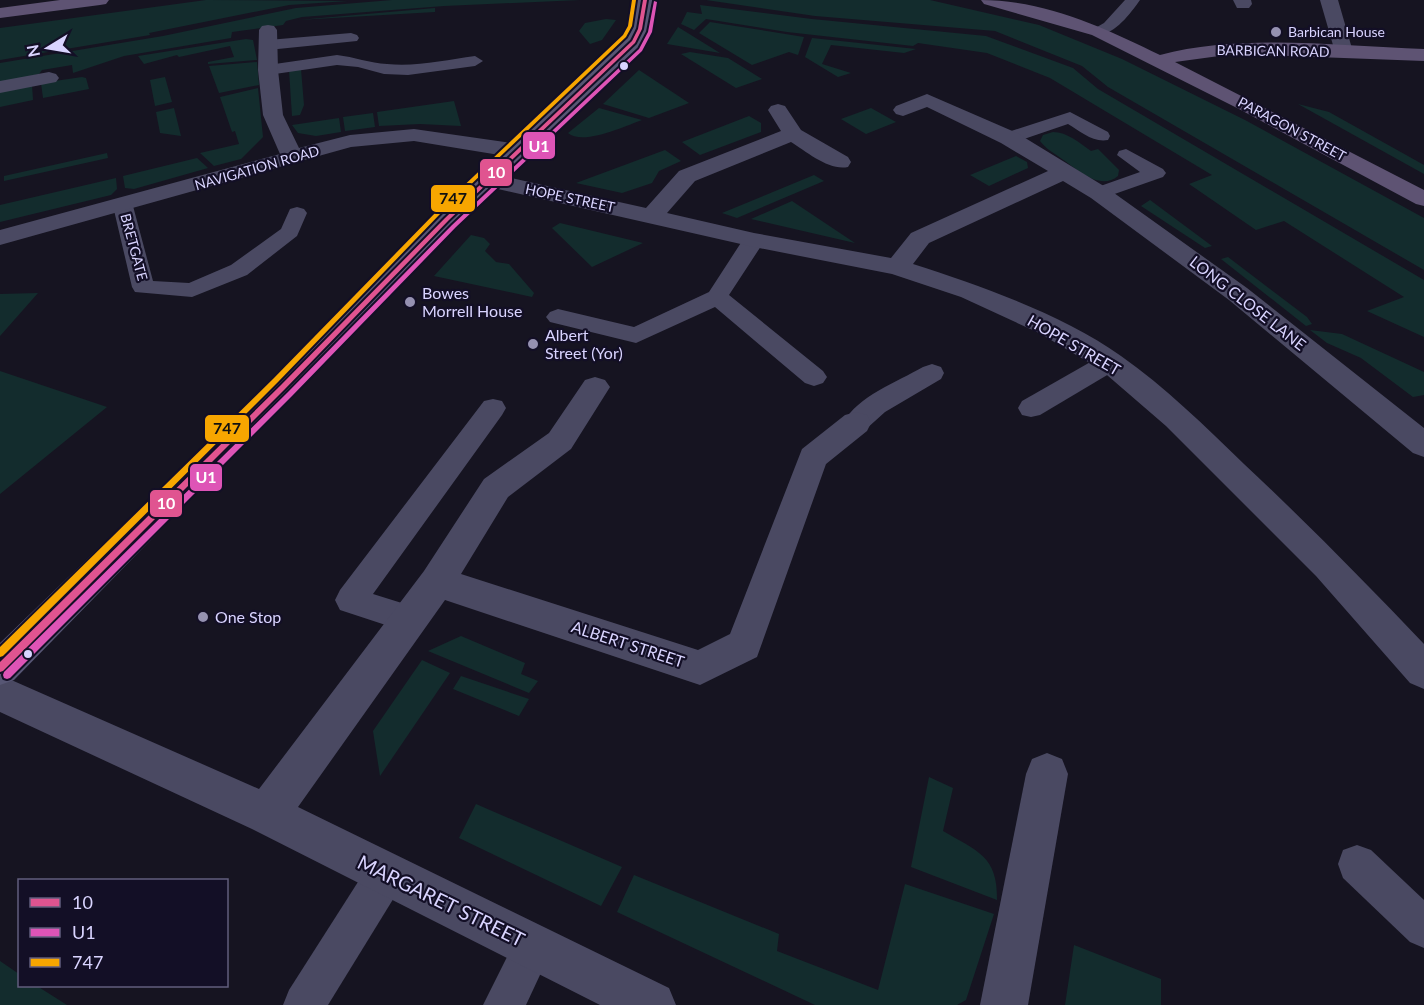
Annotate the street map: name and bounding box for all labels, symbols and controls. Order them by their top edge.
north arrow [18,18,78,78]
place label: Barbican House [1288,23,1385,40]
marker: Barbican House [1269,25,1283,39]
street label: BARBICAN ROAD [1216,41,1330,60]
text: N [22,43,43,59]
unlabelled marker [618,60,630,72]
street label: PARAGON STREET [1235,93,1350,165]
line badge: U1 [522,131,556,160]
text: U1 [528,136,550,155]
street label: NAVIGATION ROAD [193,142,321,193]
line badge: 10 [479,158,513,187]
text: 10 [487,162,505,181]
street label: HOPE STREET [524,180,617,215]
line badge: 747 [430,184,476,213]
text: 747 [439,188,467,207]
street label: BRETGATE [117,211,152,282]
street label: LONG CLOSE LANE [1186,251,1310,354]
place label: Bowes Morrell House [422,283,522,320]
marker: Bowes Morrell House [403,295,417,309]
street label: HOPE STREET [1024,310,1125,379]
place label: Albert Street (Yor) [545,325,623,362]
marker: Albert Street (Yor) [526,337,540,351]
line badge: 747 [204,414,250,443]
text: 747 [213,418,241,437]
line badge: U1 [189,463,223,492]
text: U1 [195,467,217,486]
line badge: 10 [149,489,183,518]
text: 10 [157,493,175,512]
place label: One Stop [215,607,281,626]
marker: One Stop [196,610,210,624]
street label: ALBERT STREET [569,616,687,671]
unlabelled marker [22,648,34,660]
street label: MARGARET STREET [354,849,529,951]
legend [18,879,228,987]
text: 10 [72,891,93,913]
text: U1 [72,921,96,943]
text: 747 [72,951,103,973]

